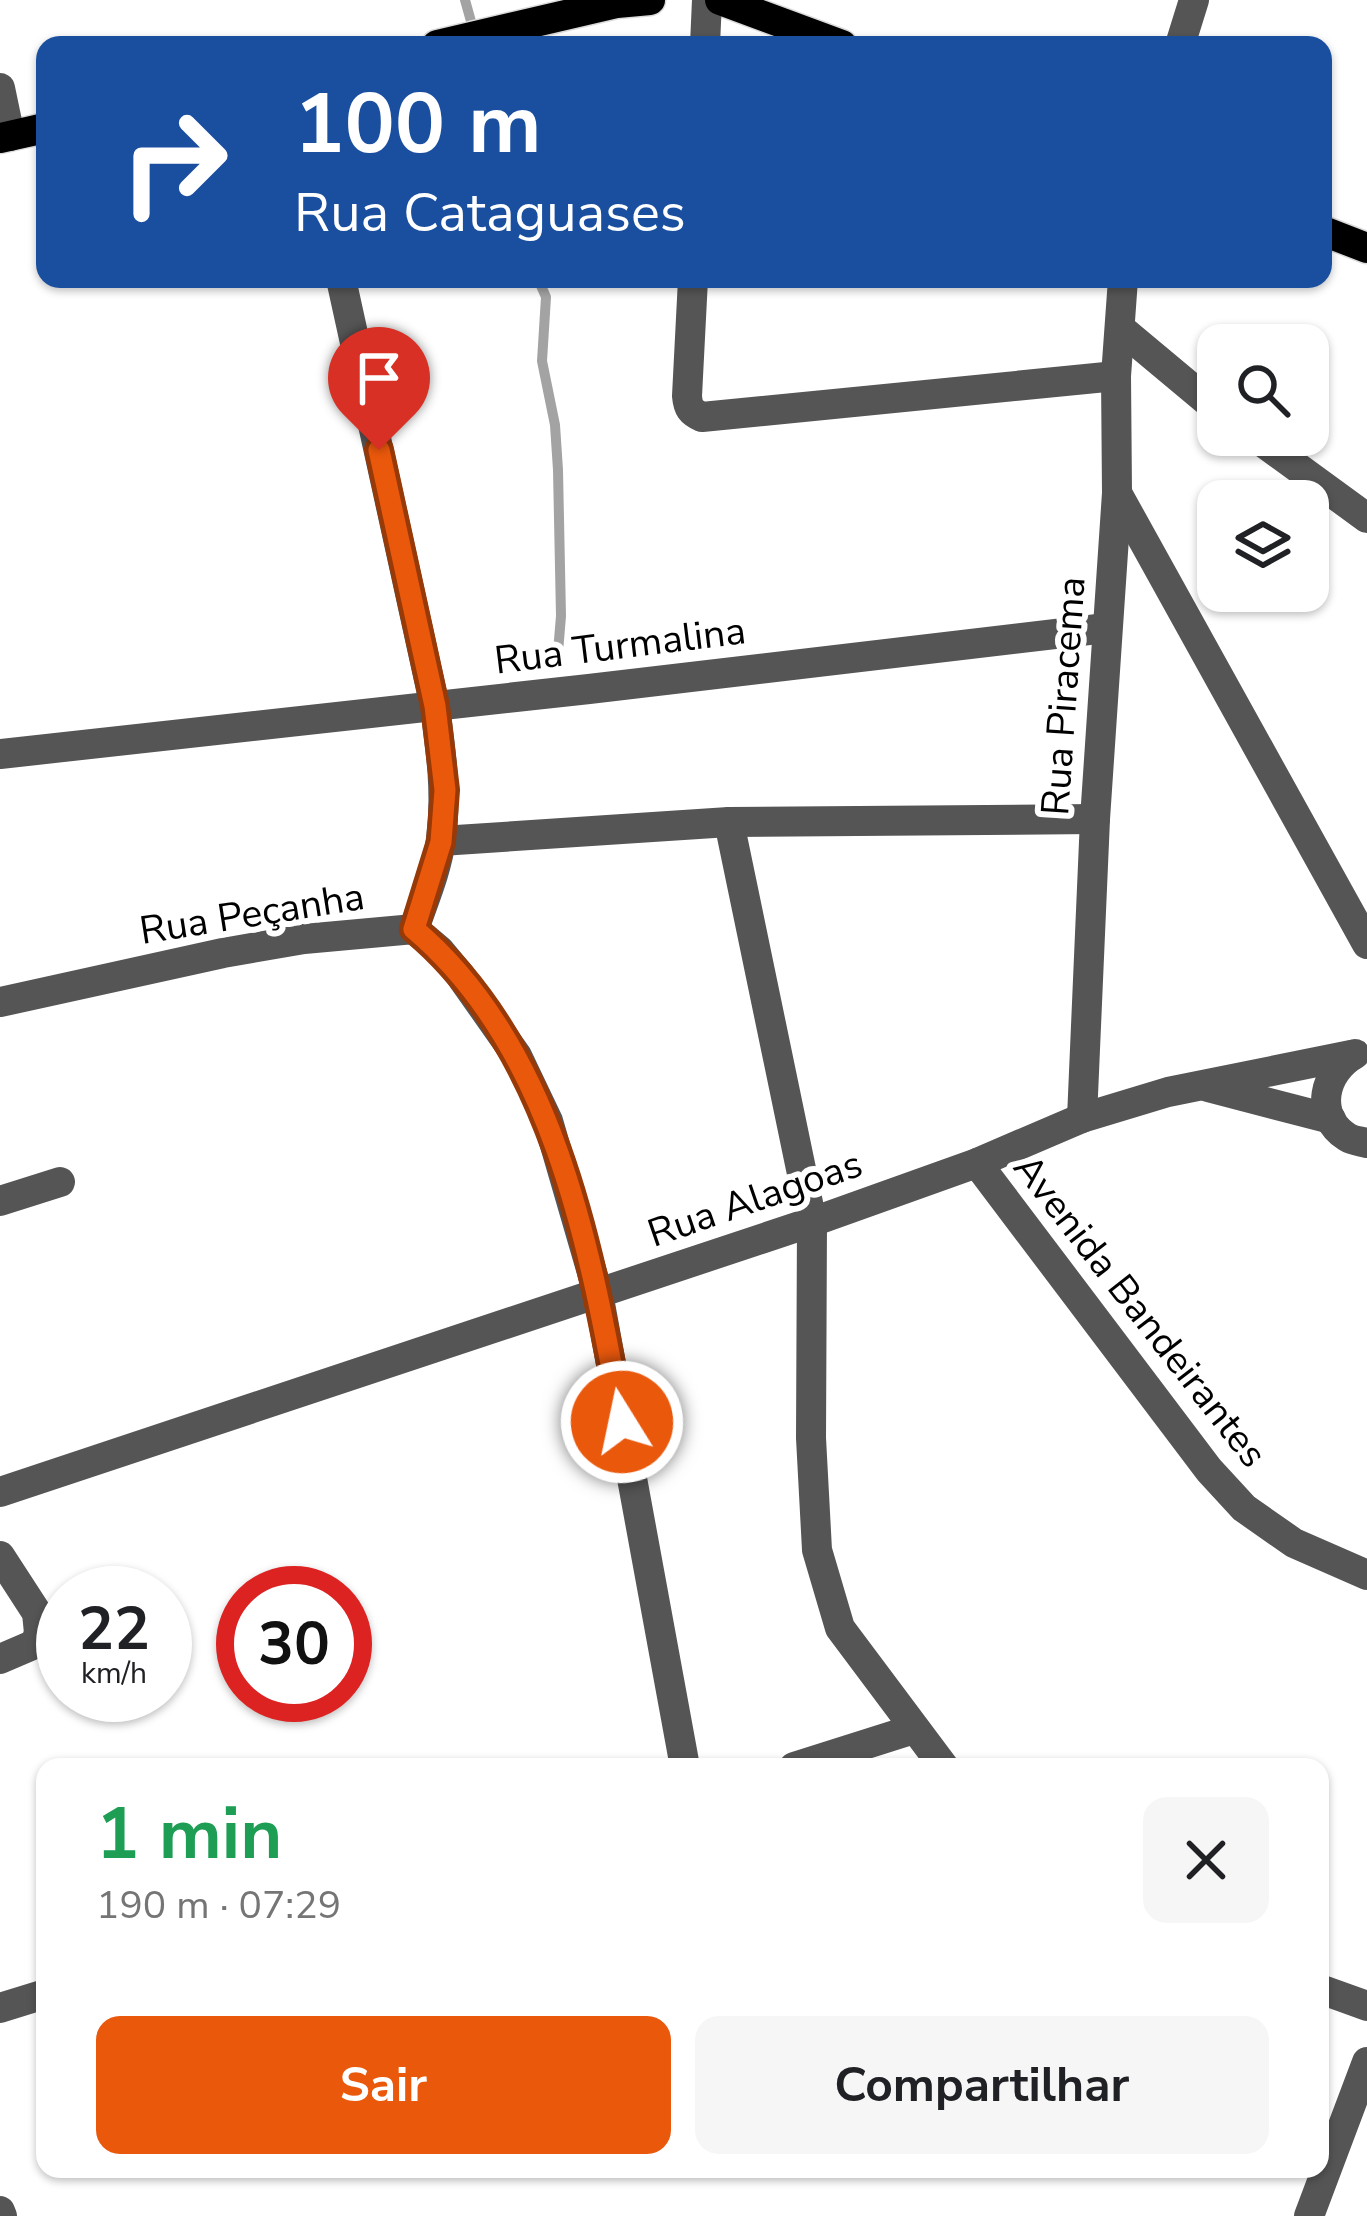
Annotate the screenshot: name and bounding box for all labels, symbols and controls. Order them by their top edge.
text: 100 m [294,67,542,182]
icon: right [96,84,252,240]
text: Rua Cataguases [294,176,686,250]
map controls [1197,324,1329,612]
button: search [1197,324,1329,456]
pin [328,327,430,450]
icon: arrive [346,345,412,411]
button: layers [1197,480,1329,612]
street label: Rua Piracema [1029,575,1099,817]
street label: Rua Turmalina [491,604,749,688]
street label: Rua Peçanha [136,870,368,958]
street label: Rua Alagoas [641,1138,869,1260]
street label: Avenida Bandeirantes [1001,1143,1279,1479]
position arrow [559,1359,685,1485]
speed limit sign: 30 [216,1566,372,1722]
text: 22 [78,1588,150,1670]
text: km/h [81,1653,147,1694]
text: 1 min [96,1785,282,1883]
button: close [1143,1797,1269,1923]
text: 190 m · 07:29 [96,1879,341,1932]
button: Sair [96,2016,671,2154]
button: Compartilhar [695,2016,1269,2154]

